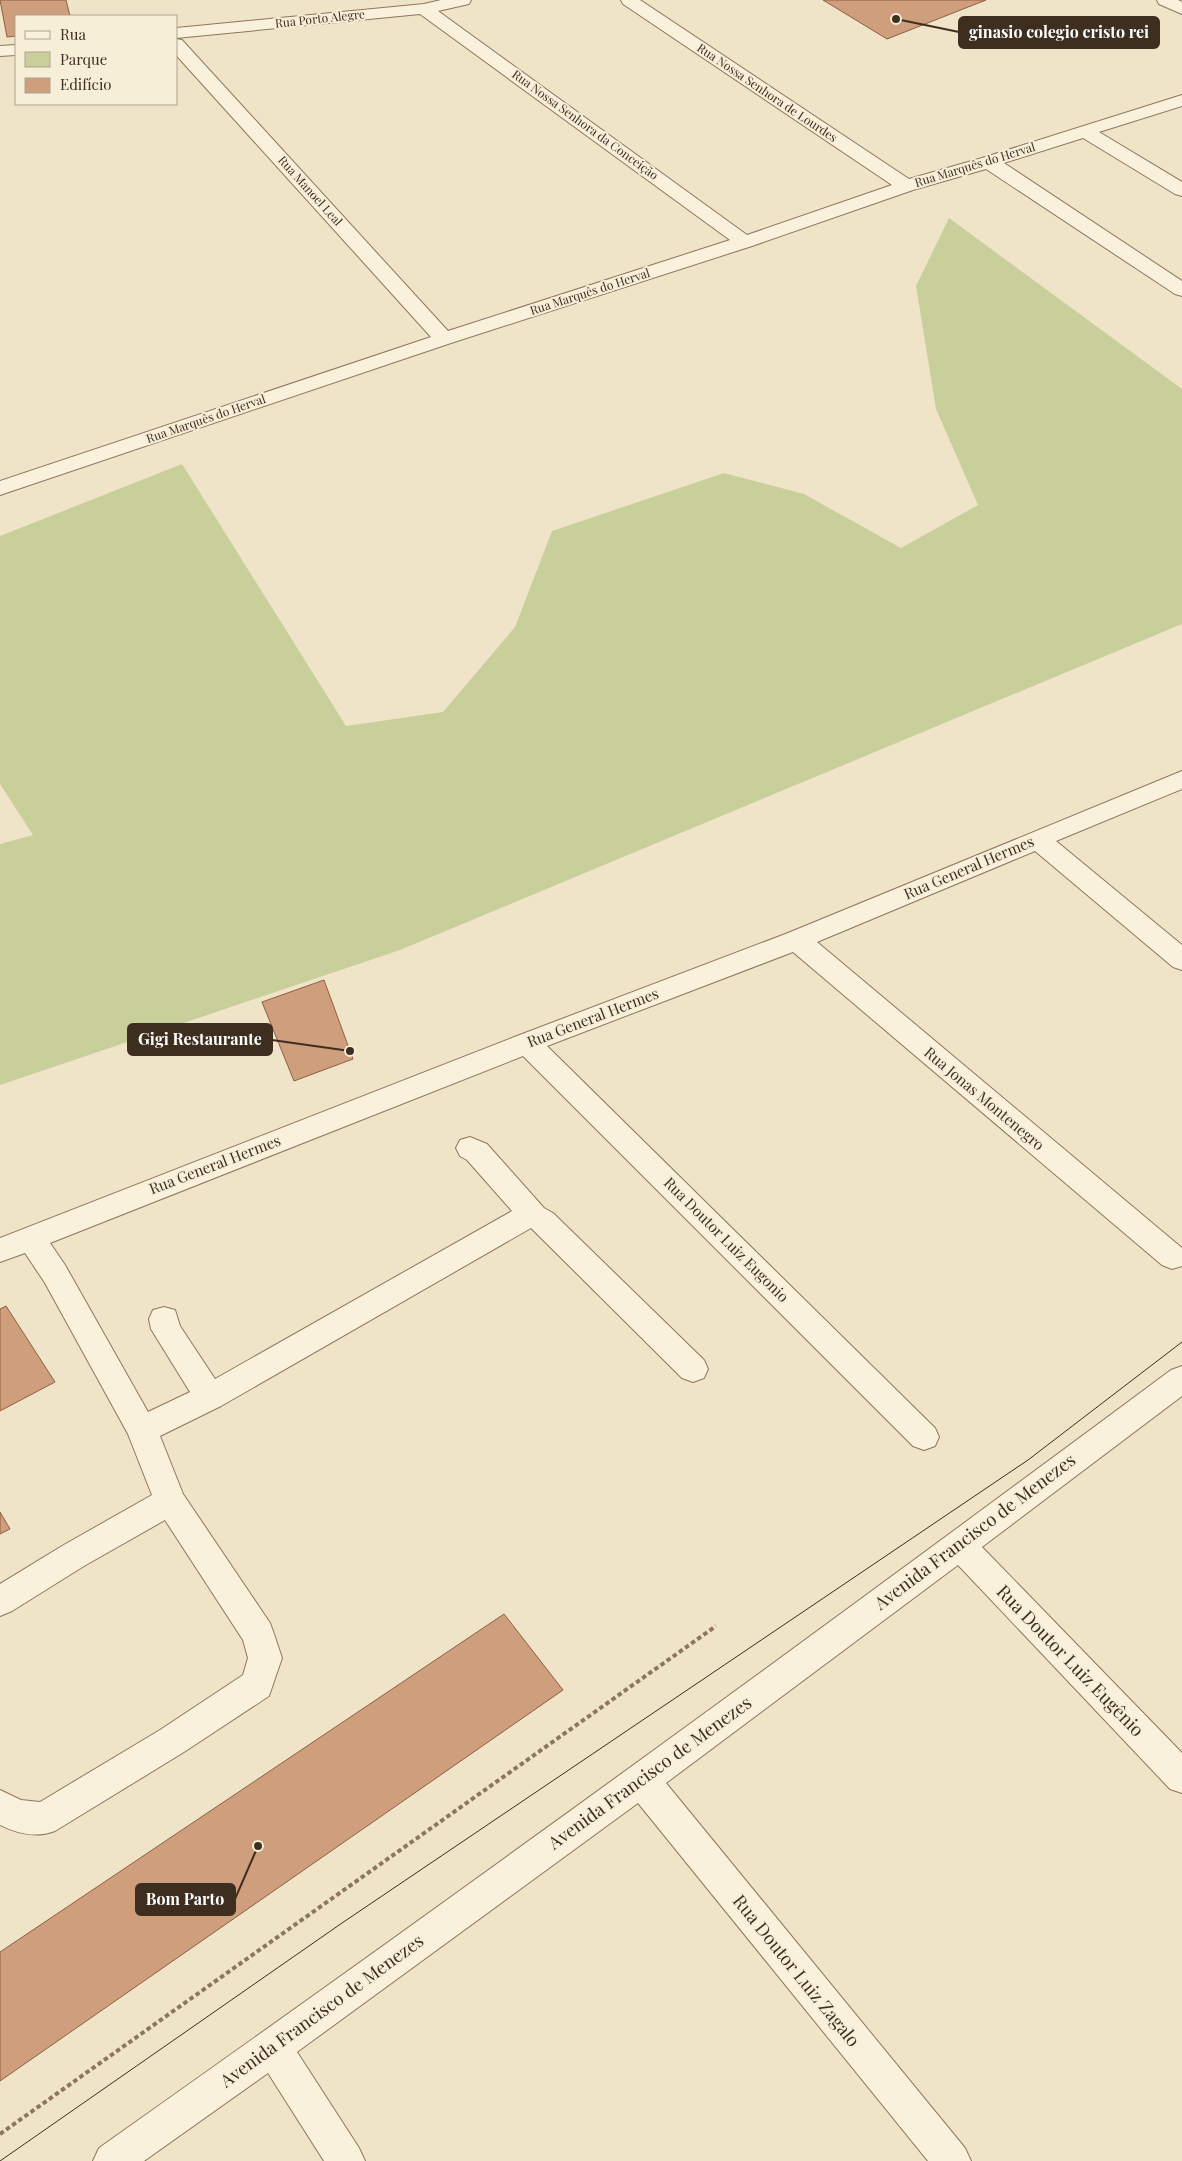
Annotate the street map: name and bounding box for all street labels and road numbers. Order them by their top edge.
street label: Rua Porto Alegre [274,5,366,31]
street label: Rua Nossa Senhora de Lourdes [694,39,841,145]
street label: Rua Nossa Senhora da Conceição [509,66,662,183]
street label: Rua Marquês do Herval [912,138,1037,190]
street label: Rua Manoel Leal [275,152,347,229]
street label: Rua Marquês do Herval [528,264,652,318]
street label: Rua Marquês do Herval [144,390,268,446]
street label: Rua General Hermes [901,831,1037,903]
street label: Rua General Hermes [524,983,661,1051]
street label: Rua Jonas Montenegro [920,1042,1049,1154]
street label: Rua General Hermes [146,1130,283,1198]
street label: Rua Doutor Luiz Eugonio [660,1172,794,1306]
street label: Avenida Francisco de Menezes [868,1448,1080,1615]
street label: Rua Doutor Luiz Eugênio [992,1579,1150,1741]
street label: Avenida Francisco de Menezes [542,1690,756,1855]
street label: Rua Doutor Luiz Zagalo [728,1889,866,2052]
street label: Avenida Francisco de Menezes [214,1928,428,2093]

